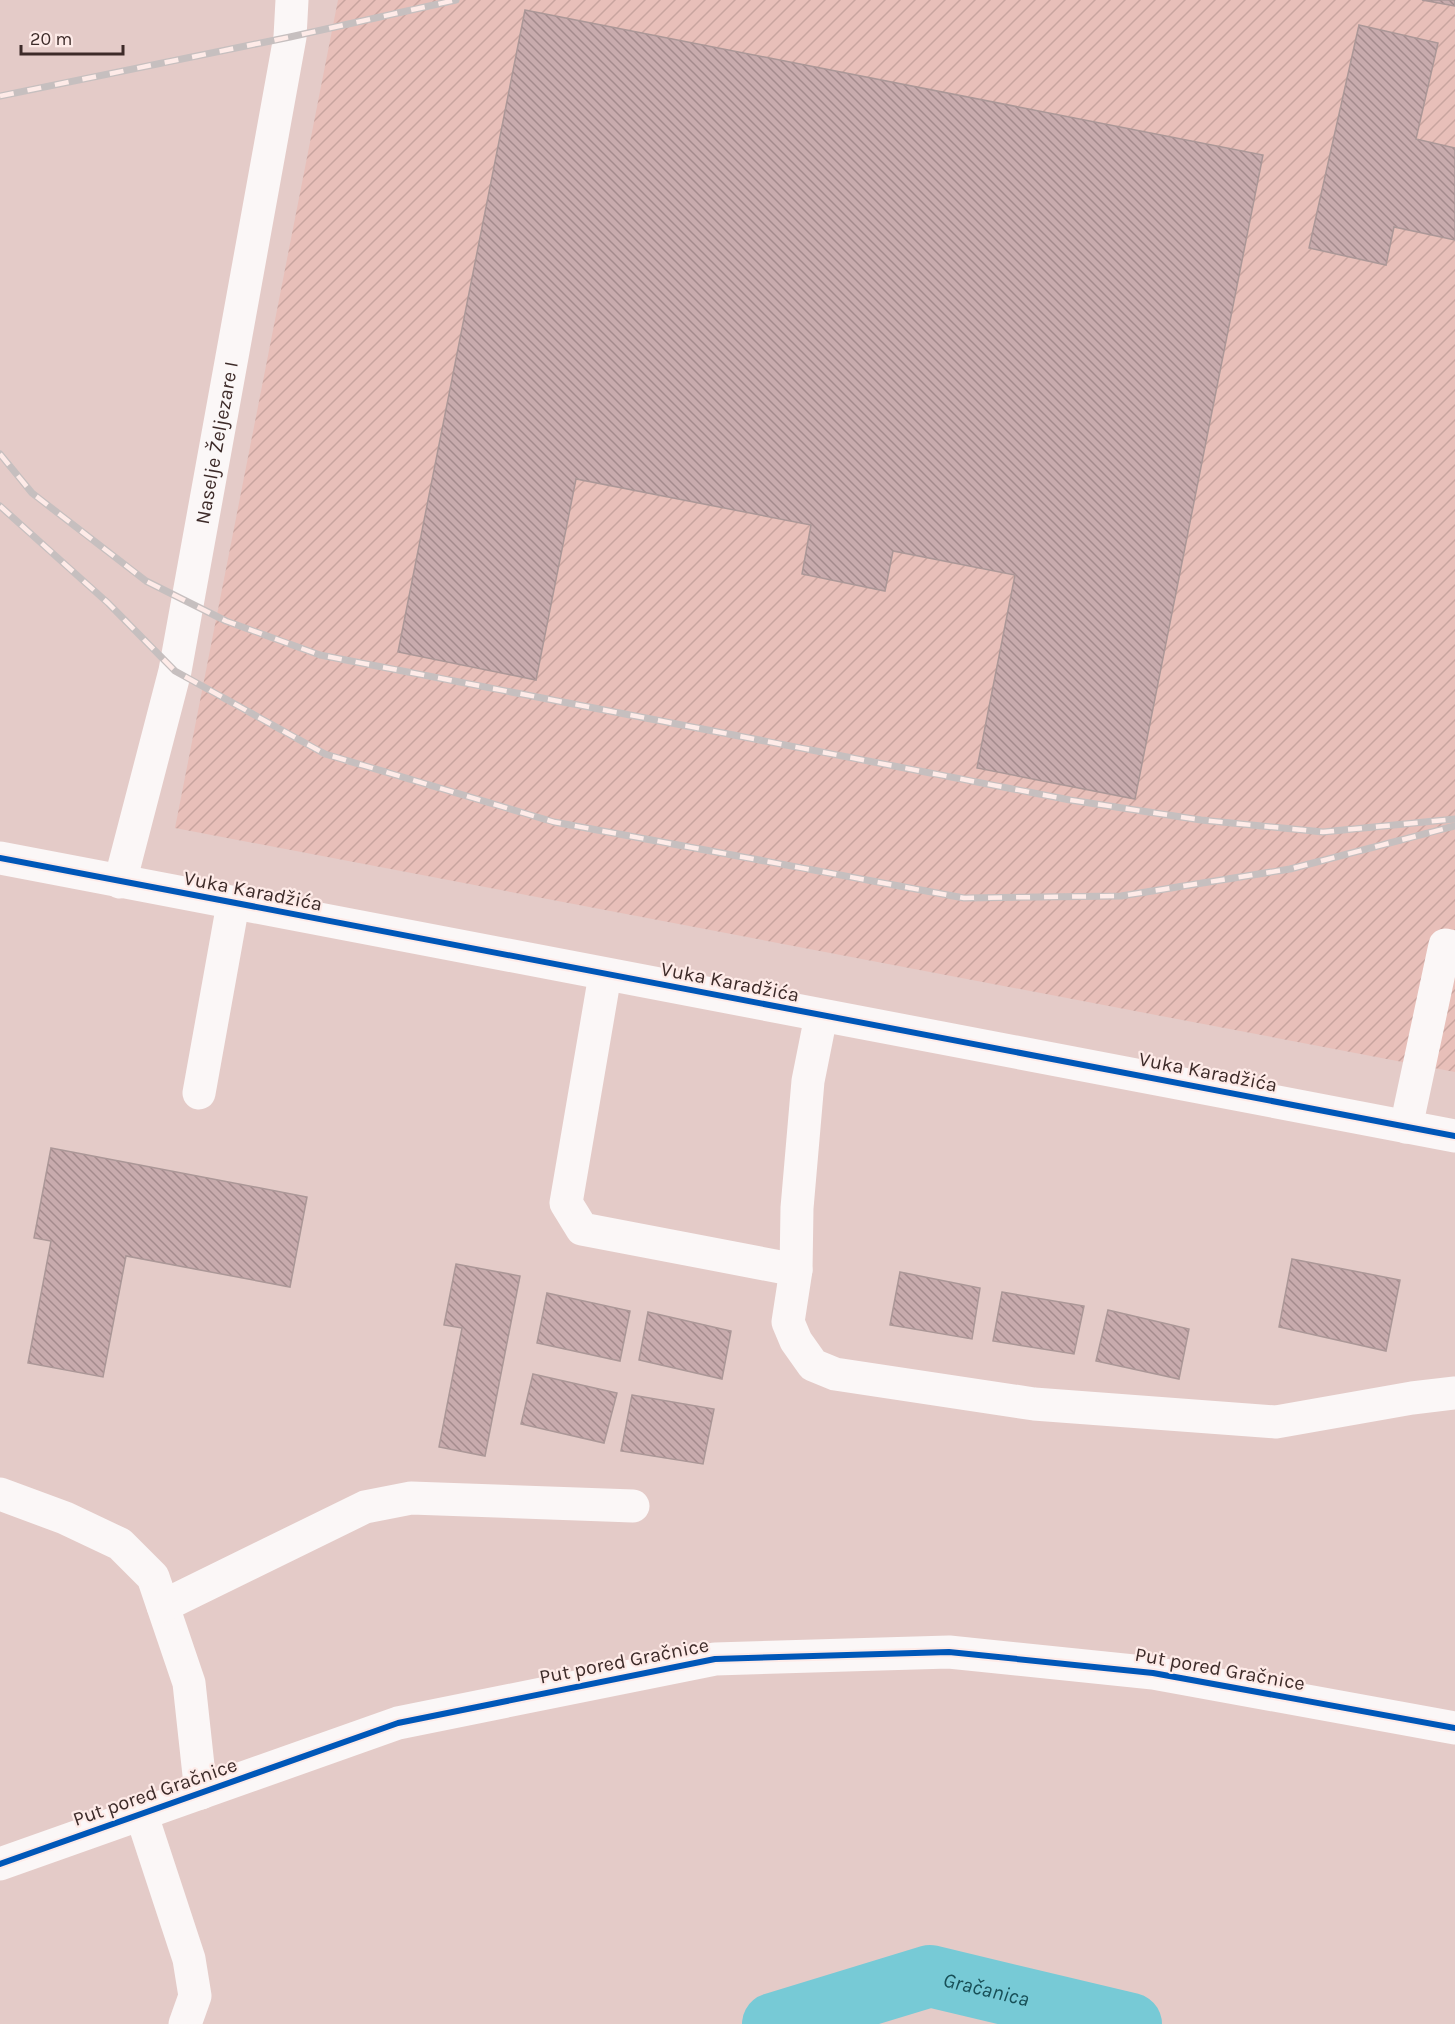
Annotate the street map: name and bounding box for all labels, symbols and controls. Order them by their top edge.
scale bar [21,18,123,56]
text: 20 m [30,28,72,50]
street label: Naselje Željezare I [190,359,242,526]
street label: Vuka Karadžića [182,866,324,916]
street label: Vuka Karadžića [659,957,801,1007]
street label: Vuka Karadžića [1137,1047,1279,1097]
street label: Put pored Gračnice [537,1633,711,1689]
street label: Put pored Gračnice [1133,1643,1307,1695]
street label: Put pored Gračnice [70,1753,240,1831]
water label: Gračanica [941,1968,1032,2011]

